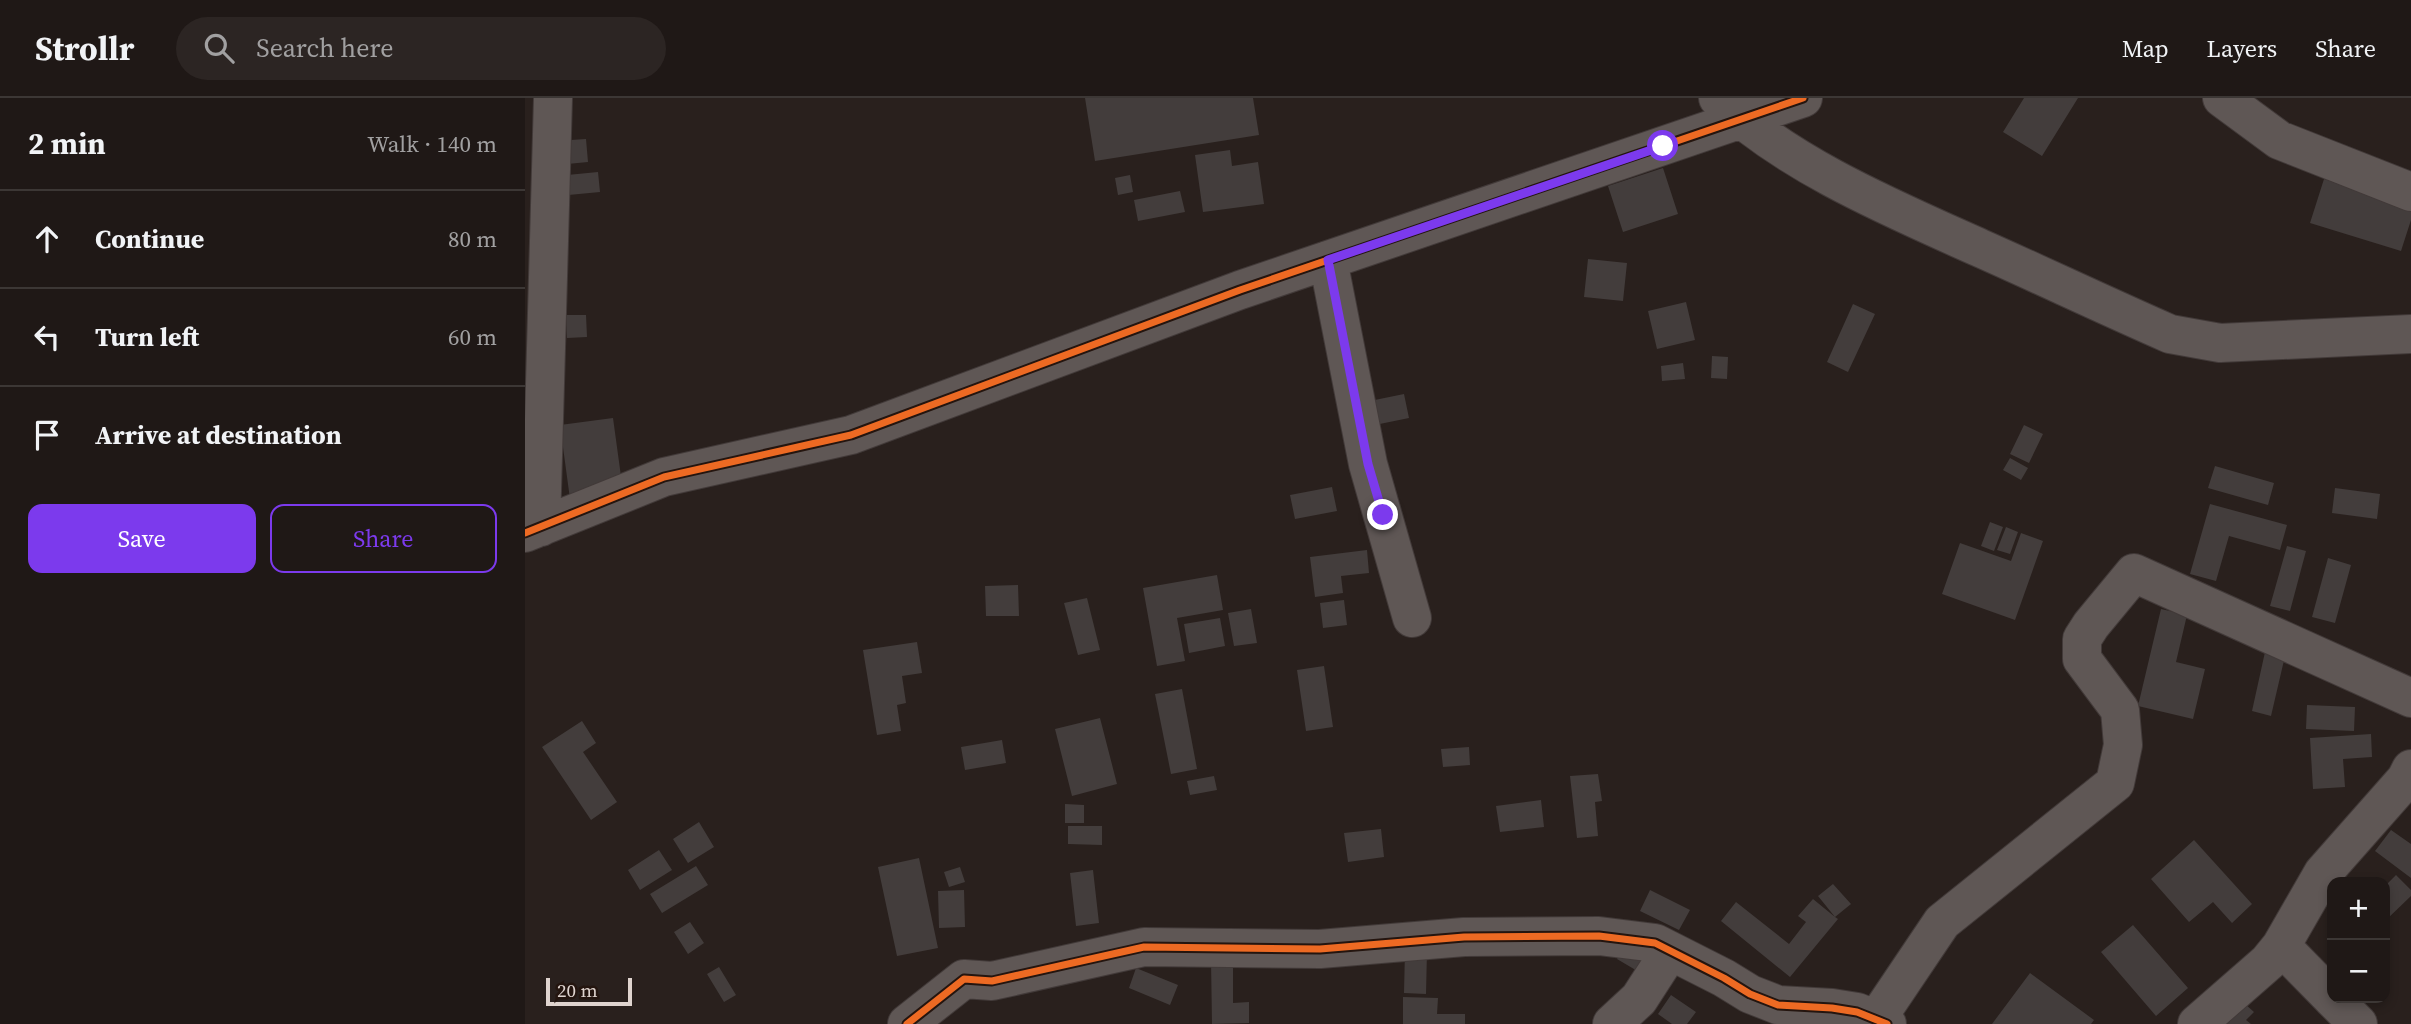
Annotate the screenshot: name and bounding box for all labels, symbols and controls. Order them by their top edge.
search box [176,17,666,80]
text: Strollr [35,26,134,71]
icon: search [200,29,238,67]
text: Search here [256,30,393,66]
text: Map [2122,32,2169,65]
text: Layers [2207,32,2277,65]
text: Share [2315,32,2376,65]
text: 2 min [28,123,106,164]
text: Walk · 140 m [367,128,497,160]
route start [1647,130,1678,161]
icon: ahead [28,220,66,258]
text: Continue [95,221,204,257]
text: 80 m [448,223,497,255]
icon: left [28,318,66,356]
text: Turn left [95,319,199,355]
text: 60 m [448,321,497,353]
icon: arrive [28,416,66,454]
text: Arrive at destination [95,417,342,453]
route end [1367,499,1398,530]
button: Save [28,504,256,573]
button: Share [270,504,497,573]
map controls [2327,877,2390,1003]
button: + [2327,877,2390,940]
button: − [2327,940,2390,1003]
scale bar [546,975,632,1007]
text: 20 m [557,977,598,1003]

